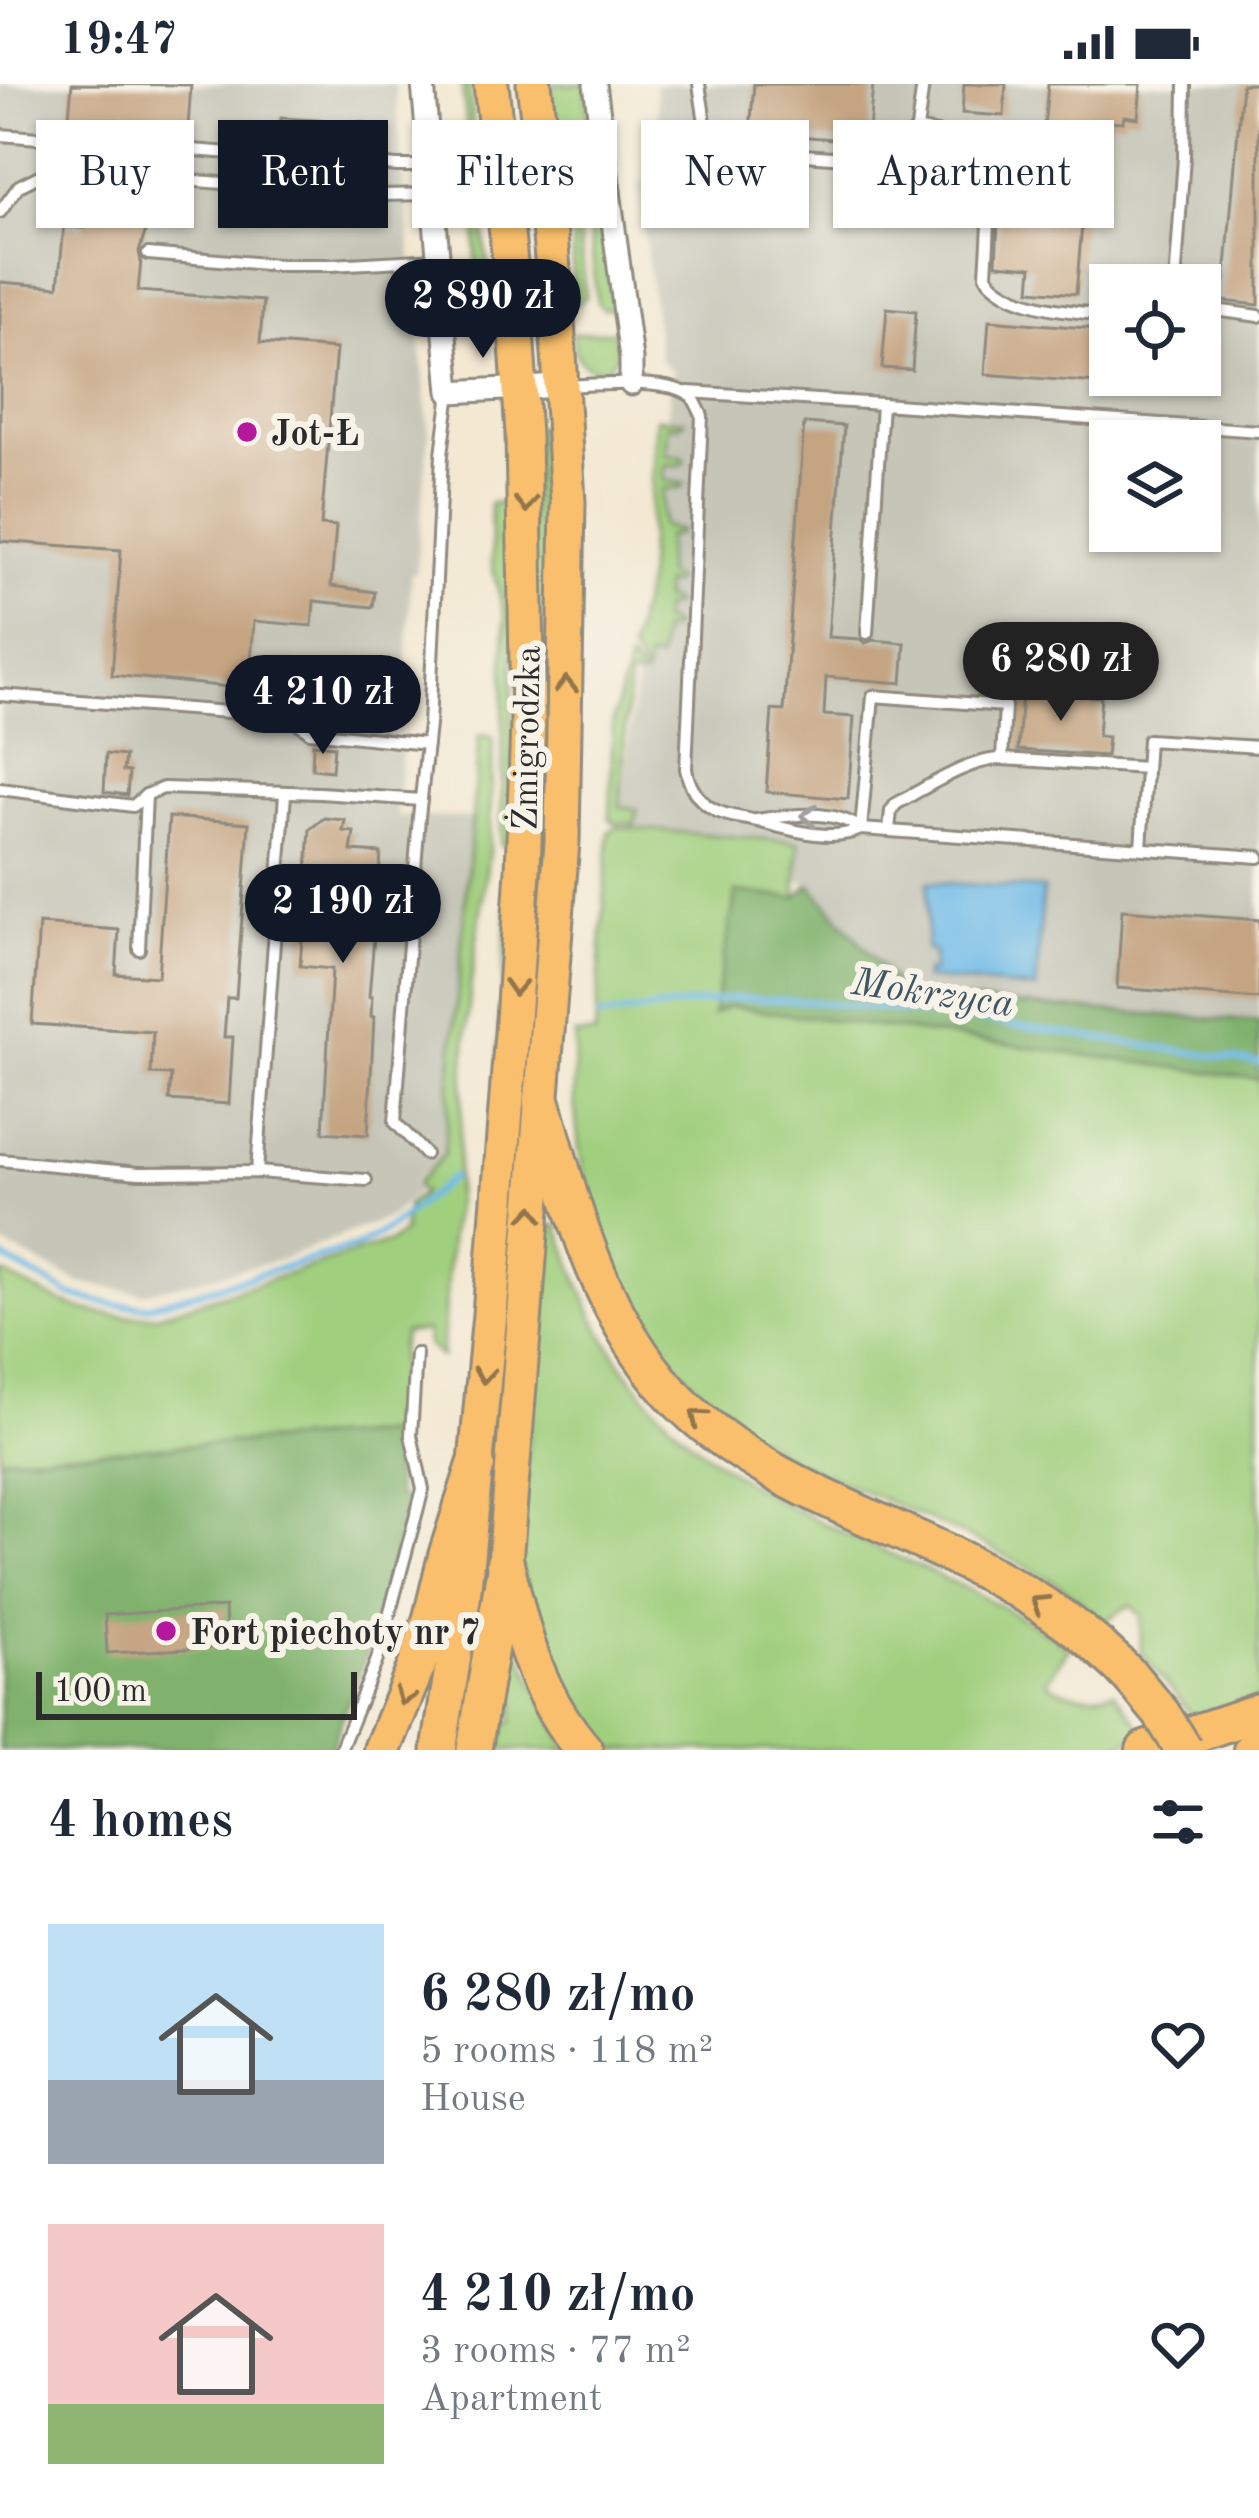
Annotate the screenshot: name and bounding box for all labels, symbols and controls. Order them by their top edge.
text: 19:47 [60,19,177,64]
chip: Buy [36,120,194,228]
chip: Rent [218,120,388,228]
chip: Filters [412,120,617,228]
chip: New [641,120,809,228]
chip: Apartment [833,120,1114,228]
pin: 2 890 zł [359,259,607,361]
map controls [1089,264,1221,552]
button: locate [1089,264,1221,396]
text: 2 890 zł [412,278,554,317]
place label: Jot-Ł [271,418,359,454]
marker: Jot-Ł [234,419,260,445]
button: layers [1089,420,1221,552]
one-way arrow [513,495,539,514]
pin: 6 280 zł [937,622,1185,724]
text: 6 280 zł [990,641,1132,680]
street label: Żmigrodzka [503,645,549,831]
pin: 4 210 zł [199,655,447,757]
text: 4 210 zł [252,674,394,713]
one-way arrow [553,675,579,694]
one-way arrow [799,803,818,829]
pin: 2 190 zł [219,864,467,966]
text: 2 190 zł [272,883,414,922]
water label: Mokrzyca [848,964,1016,1025]
one-way arrow [503,978,529,997]
one-way arrow [519,1204,545,1223]
one-way arrow [472,1366,497,1385]
one-way arrow [690,1409,712,1431]
one-way arrow [1030,1594,1052,1617]
place label: Fort piechoty nr 7 [190,1617,481,1653]
marker: Fort piechoty nr 7 [153,1618,179,1644]
scale bar [36,1666,357,1719]
text: 100 m [54,1676,147,1709]
one-way arrow [394,1685,419,1706]
icon: filters [1145,1789,1211,1855]
text: 4 homes [48,1797,233,1848]
text: 6 280 zł/mo [420,1971,696,2022]
icon: home [144,1972,288,2116]
icon: heart [1145,2011,1211,2077]
text: 5 rooms · 118 m² [420,2032,713,2071]
text: House [420,2080,526,2119]
text: 4 210 zł/mo [420,2271,696,2322]
icon: home [144,2272,288,2416]
icon: heart [1145,2311,1211,2377]
text: 3 rooms · 77 m² [420,2332,691,2371]
text: Apartment [420,2380,603,2419]

